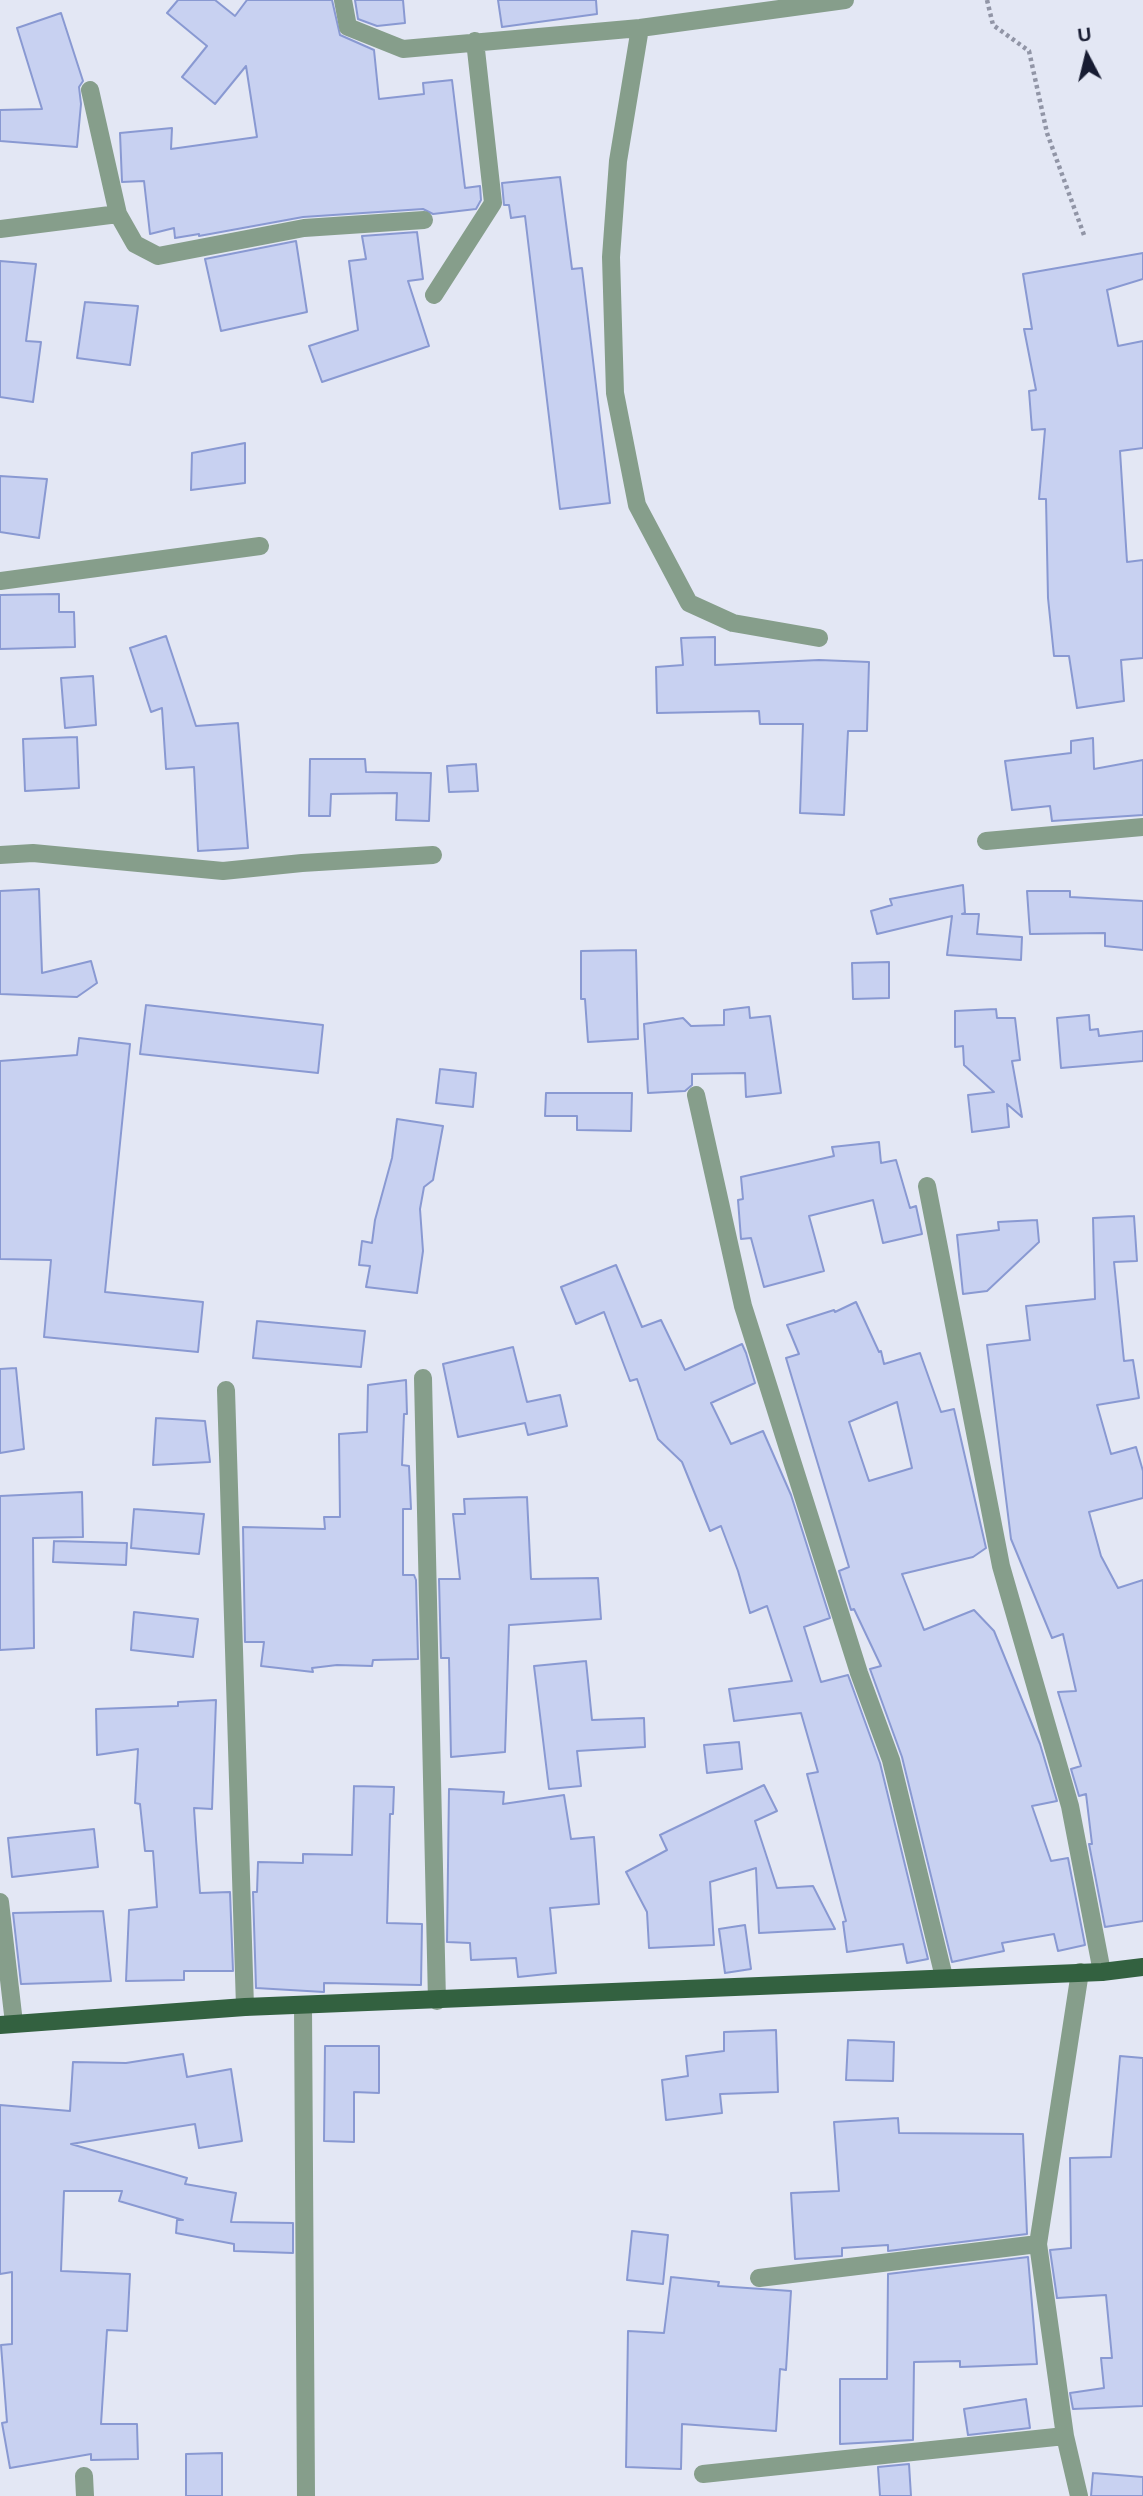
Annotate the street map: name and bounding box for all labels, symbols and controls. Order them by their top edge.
north arrow [1052,21,1122,91]
text: U [1076,23,1092,46]

